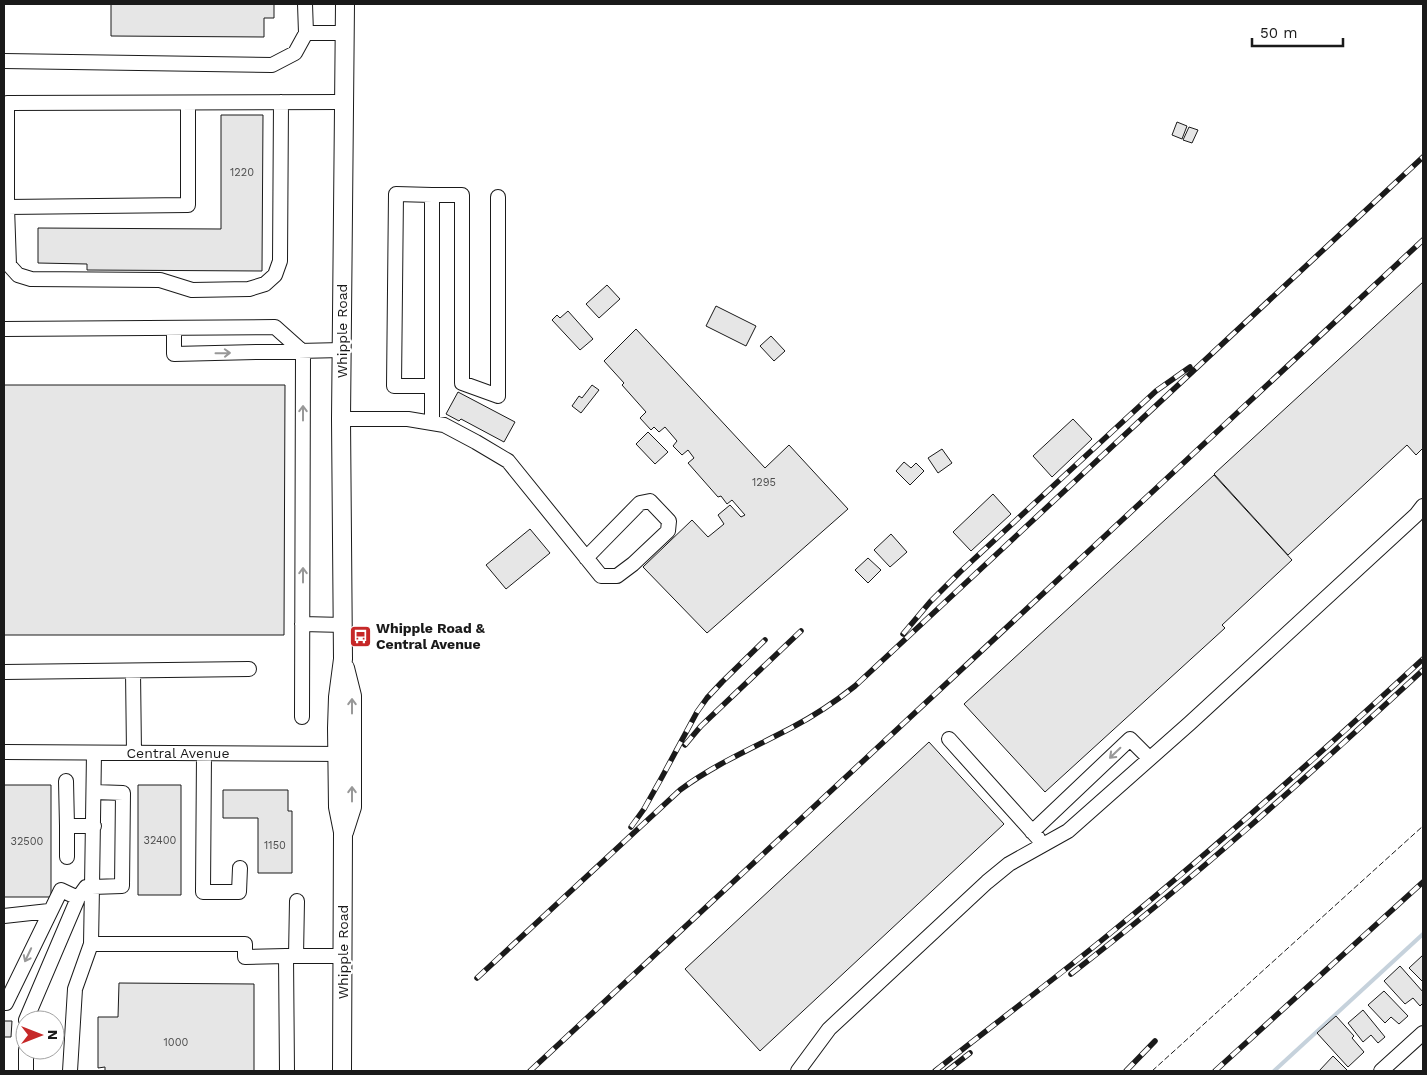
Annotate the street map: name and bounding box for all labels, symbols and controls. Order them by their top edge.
scale bar [1252,15,1343,47]
text: 50 m [1260,24,1297,42]
house number: 1220 [230,166,254,179]
street label: Whipple Road [334,284,350,378]
one-way arrow [214,348,231,358]
one-way arrow [298,405,308,422]
house number: 1295 [752,476,776,489]
one-way arrow [298,568,308,584]
place label: Whipple Road & Central Avenue [376,620,485,652]
bus stop icon: Whipple Road & Central Avenue [348,624,372,648]
one-way arrow [347,698,357,714]
street label: Central Avenue [126,745,230,761]
one-way arrow [1108,747,1121,759]
one-way arrow [347,786,357,802]
house number: 32400 [144,834,177,847]
house number: 32500 [11,835,44,848]
house number: 1150 [264,839,286,852]
street label: Whipple Road [335,905,351,999]
one-way arrow [23,947,33,962]
north arrow [15,1010,65,1060]
text: N [45,1030,61,1040]
house number: 1000 [164,1036,189,1049]

